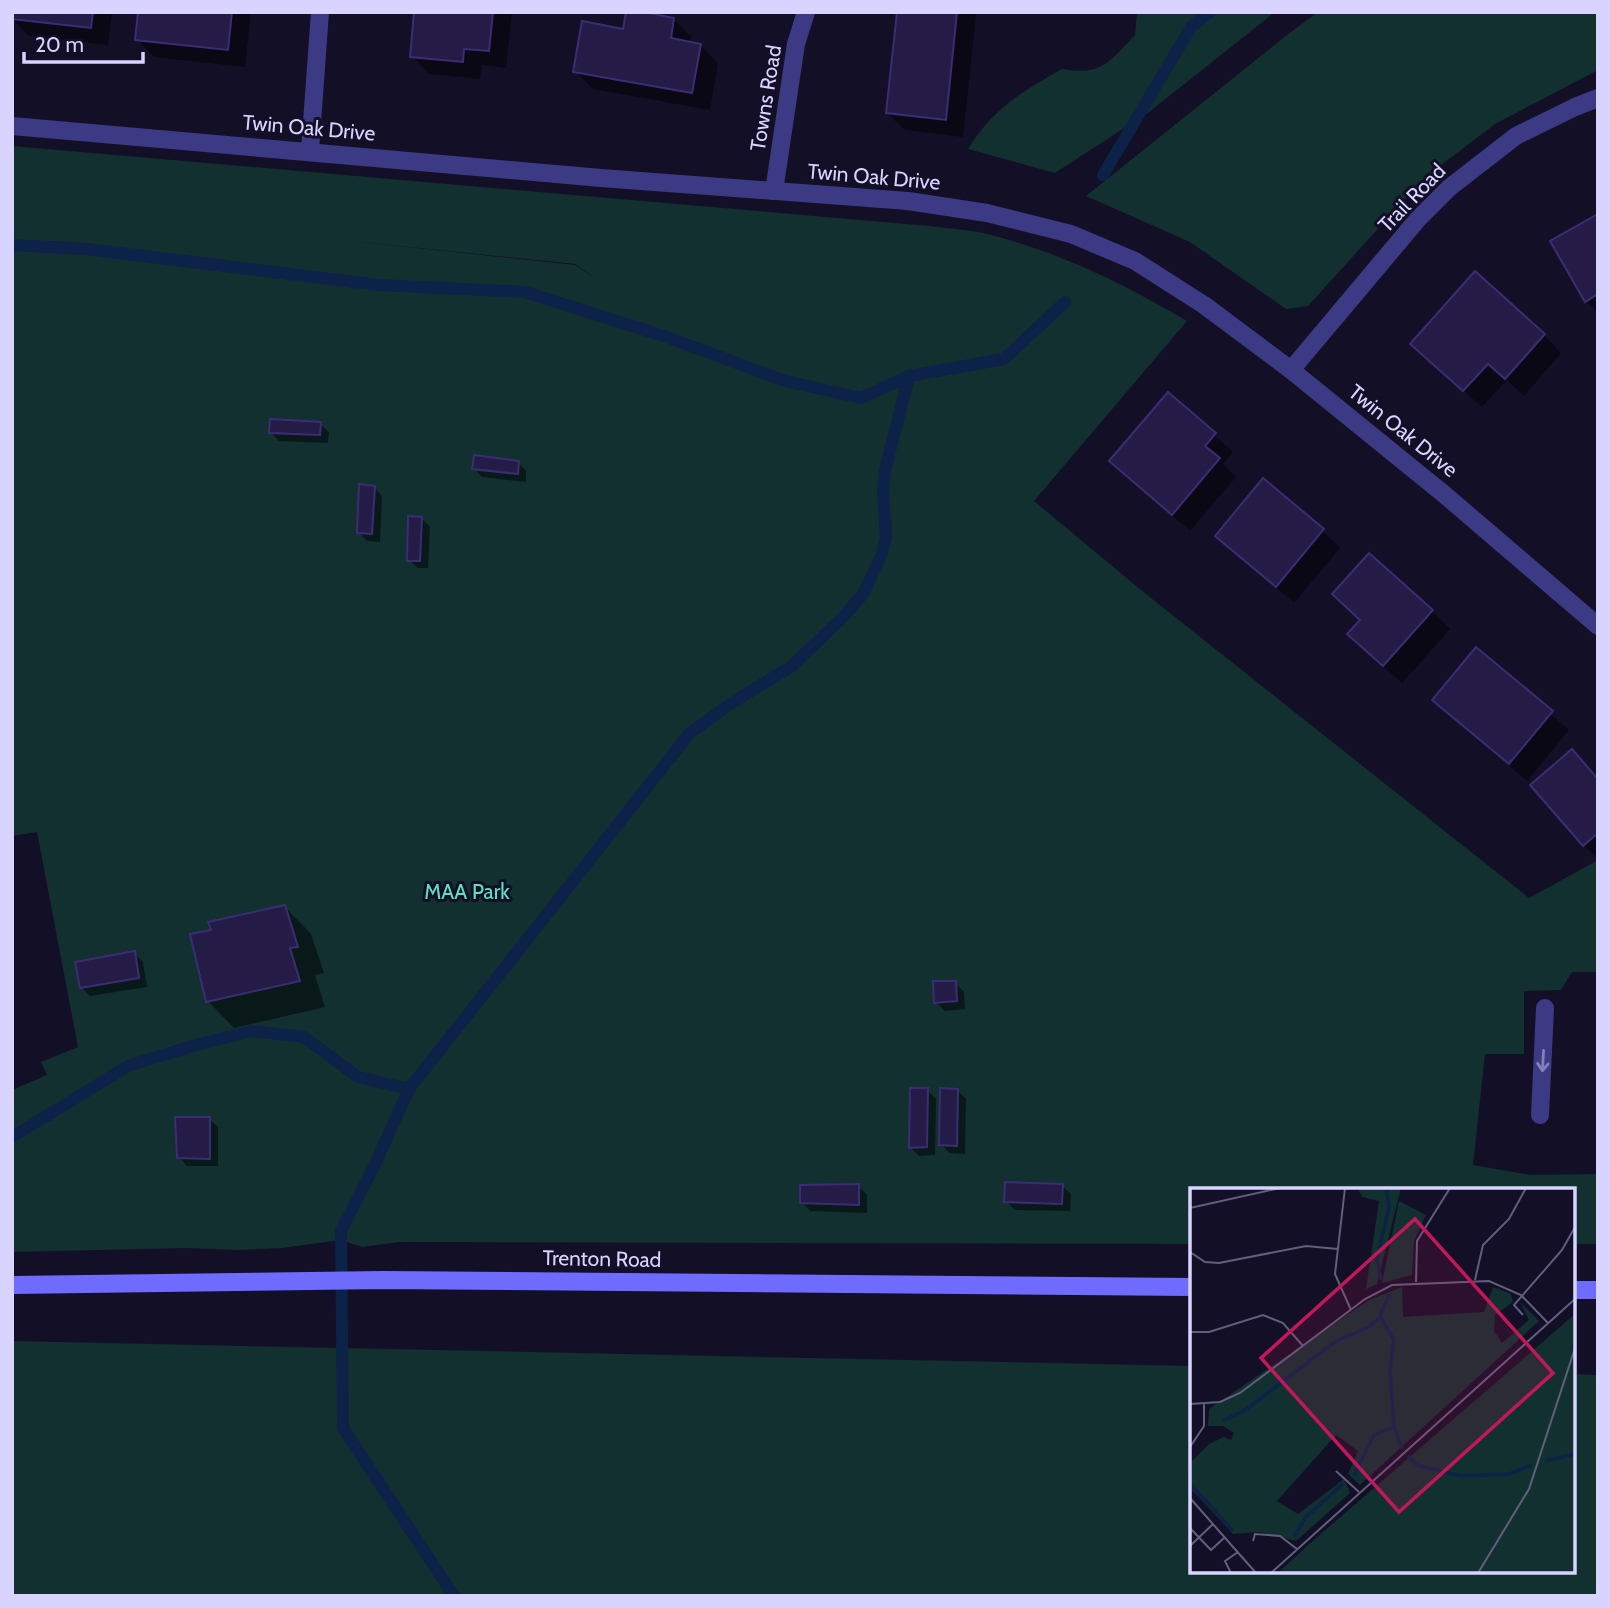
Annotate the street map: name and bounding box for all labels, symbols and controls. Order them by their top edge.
scale bar [24,21,144,65]
text: 20 m [35,32,84,57]
street label: Towns Road [745,43,786,153]
street label: Twin Oak Drive [242,109,377,146]
street label: Twin Oak Drive [807,158,942,195]
street label: Trail Road [1373,158,1450,237]
street label: Twin Oak Drive [1344,379,1463,482]
park label: MAA Park [424,879,510,904]
one-way arrow [1536,1050,1549,1073]
inset map [1190,1188,1575,1573]
street label: Trenton Road [543,1245,662,1272]

